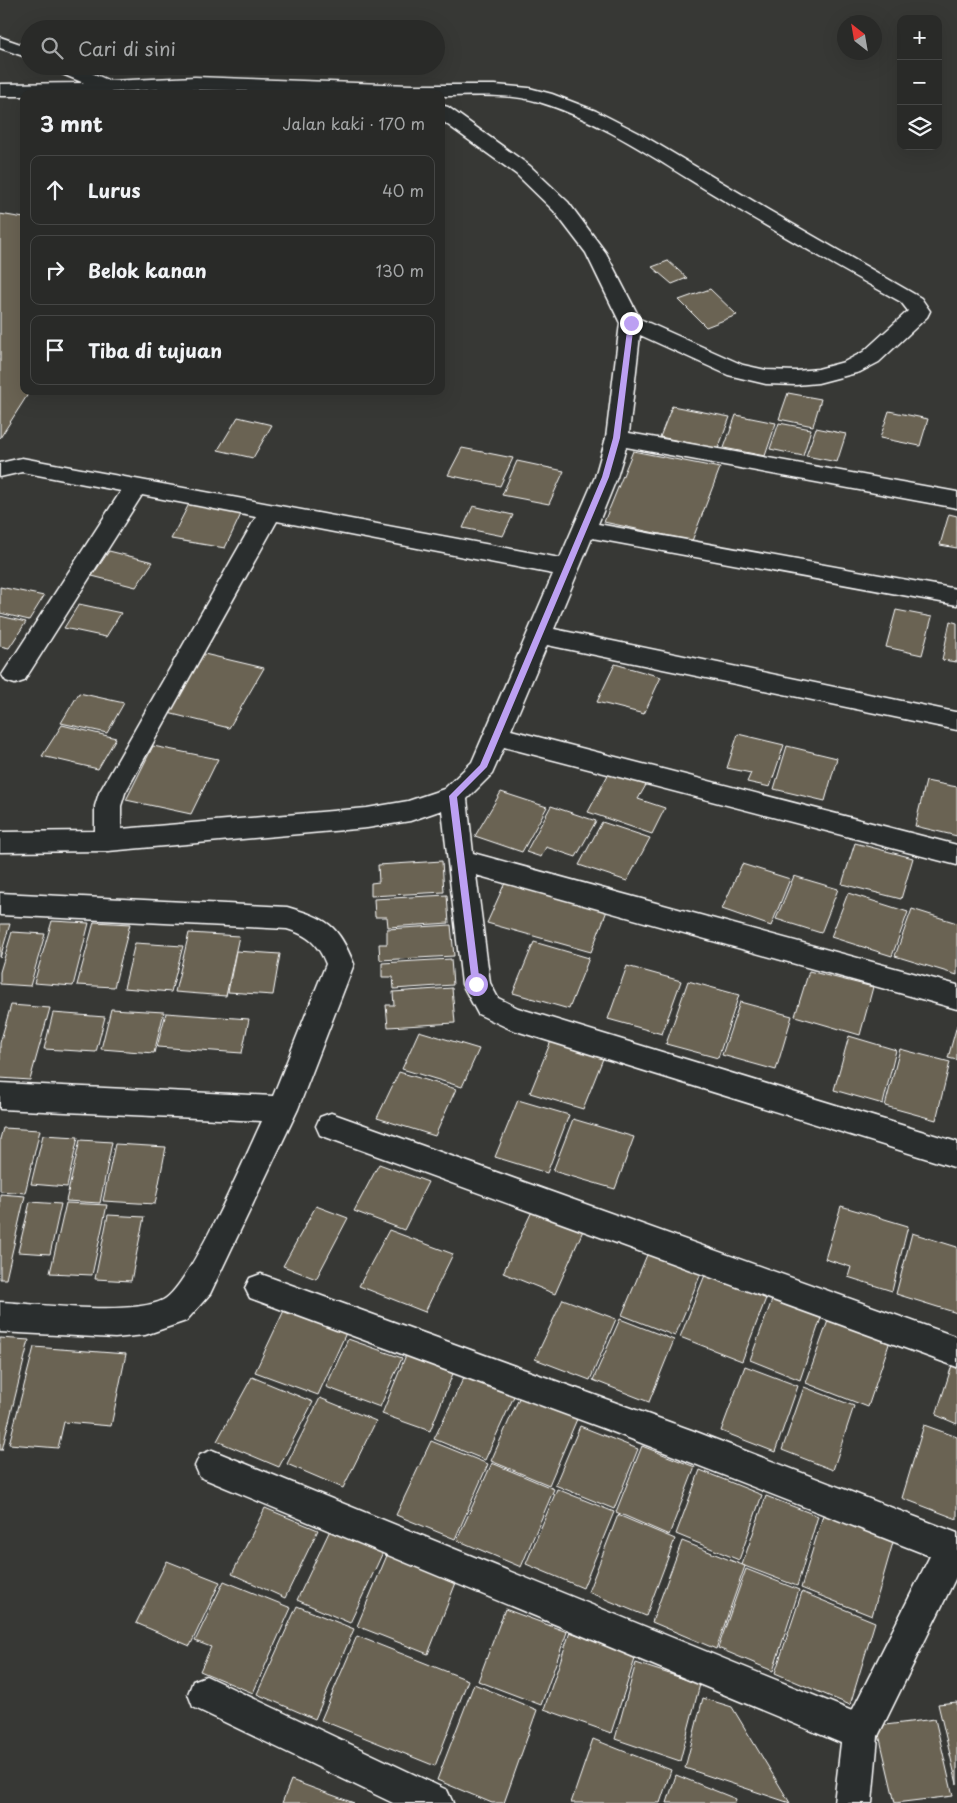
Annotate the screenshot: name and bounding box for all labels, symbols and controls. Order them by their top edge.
north arrow [837,15,882,60]
map controls [897,15,942,150]
button: + [897,15,942,60]
search box [20,20,445,75]
icon: search [38,34,66,62]
text: Cari di sini [78,34,176,62]
button: − [897,60,942,105]
button: layers [897,105,942,150]
text: 3 mnt [40,107,103,139]
text: Jalan kaki · 170 m [283,111,425,135]
icon: ahead [41,176,69,204]
text: Lurus [88,176,141,204]
text: 40 m [382,178,424,202]
icon: right [41,256,69,284]
text: Belok kanan [88,256,207,284]
text: 130 m [376,258,424,282]
route end [620,312,643,335]
icon: arrive [41,336,69,364]
text: Tiba di tujuan [88,336,222,364]
route start [465,973,488,996]

